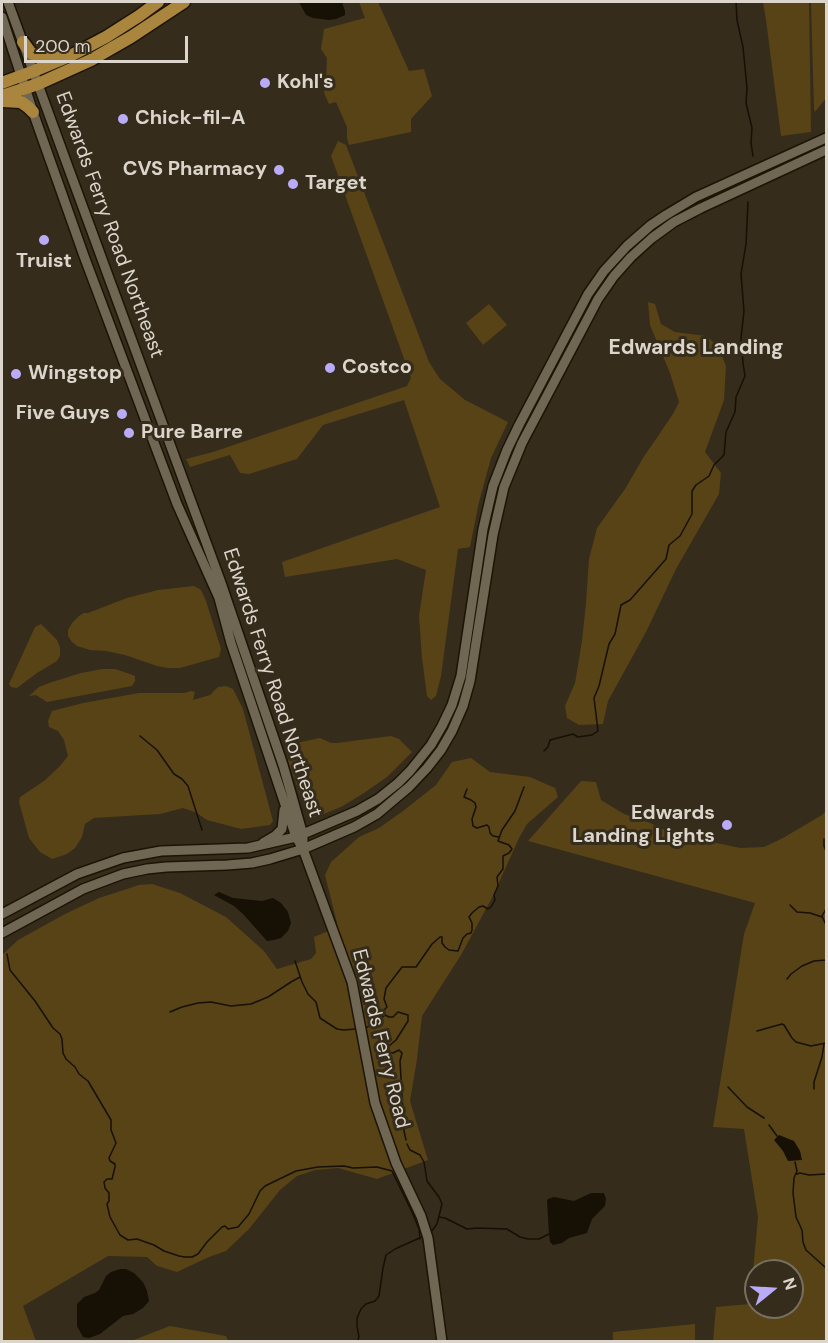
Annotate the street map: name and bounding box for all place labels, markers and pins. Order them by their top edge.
place label: Kohl's [277,71,334,95]
marker: Kohl's [258,76,272,90]
place label: Chick-fil-A [135,107,245,131]
marker: Chick-fil-A [116,112,130,126]
place label: CVS Pharmacy [123,158,267,182]
marker: CVS Pharmacy [272,163,286,177]
place label: Target [305,172,367,196]
marker: Target [286,177,300,191]
marker: Truist [37,233,51,247]
place label: Truist [16,250,72,274]
place label: Costco [342,356,412,380]
marker: Costco [323,361,337,375]
place label: Wingstop [28,362,122,386]
marker: Wingstop [9,367,23,381]
place label: Five Guys [16,402,110,426]
marker: Five Guys [115,407,129,421]
place label: Pure Barre [141,421,243,445]
marker: Pure Barre [122,426,136,440]
place label: Edwards Landing Lights [572,802,715,849]
marker: Edwards Landing Lights [720,818,734,832]

